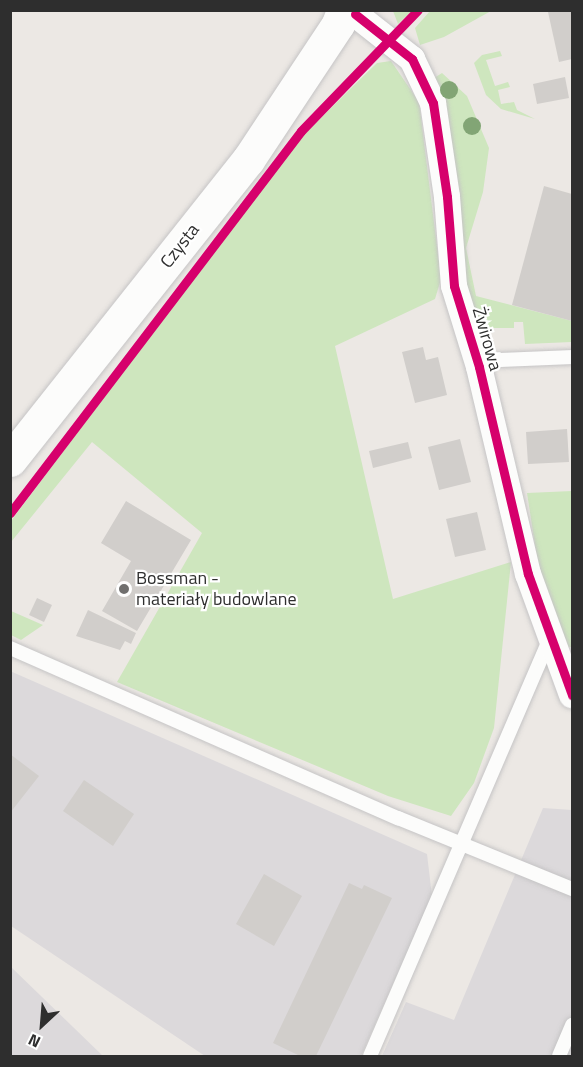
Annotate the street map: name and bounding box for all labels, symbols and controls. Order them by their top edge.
street label: Czysta [156,220,204,272]
street label: Żwirowa [468,305,506,373]
place label: Bossman - materiały budowlane [136,568,297,610]
marker: Bossman - materiały budowlane [117,582,131,596]
north arrow [12,995,72,1055]
text: N [24,1028,44,1054]

